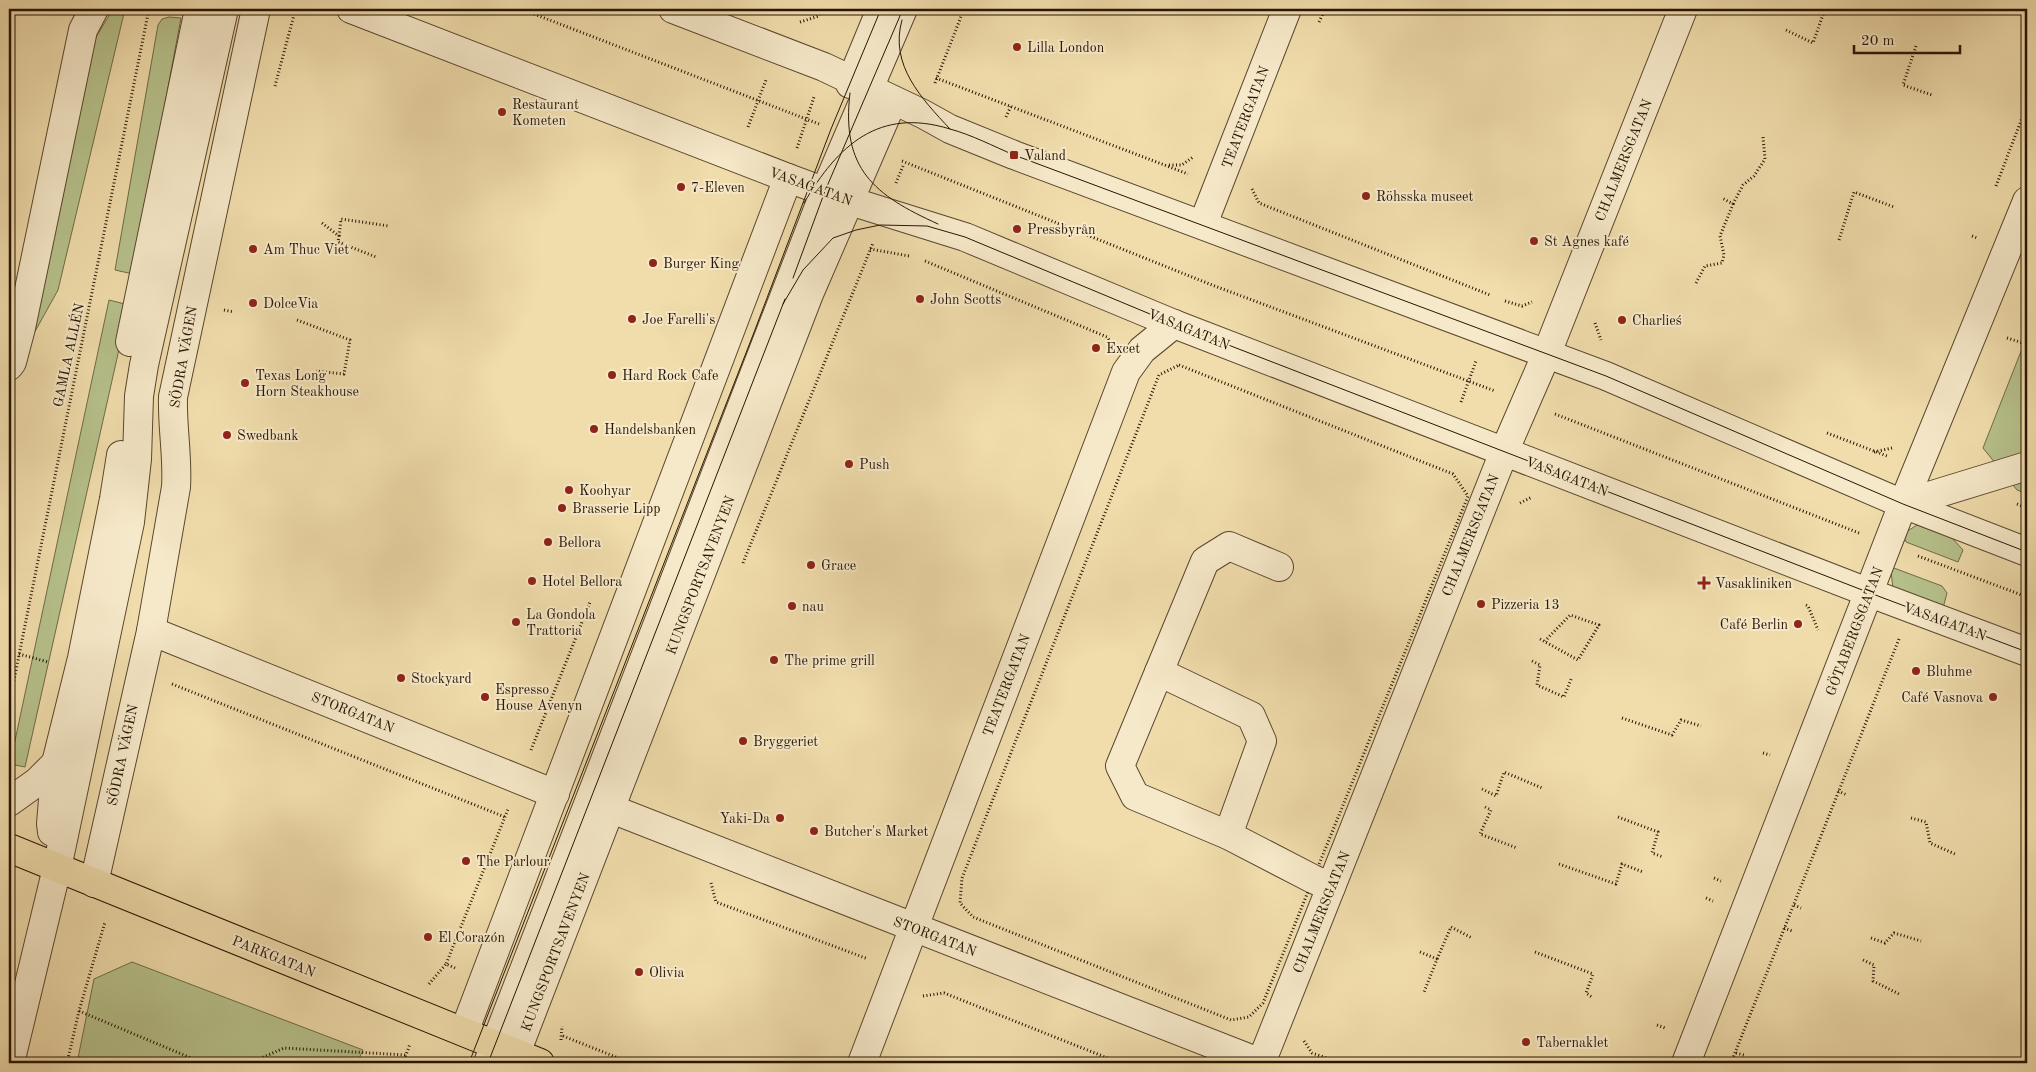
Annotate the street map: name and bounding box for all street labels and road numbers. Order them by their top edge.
street label: TEATERGATAN [1220,64,1272,170]
street label: CHALMERSGATAN [1593,97,1655,223]
street label: VASAGATAN [767,165,854,209]
street label: GAMLA ALLÉN [48,301,87,408]
street label: SÖDRA VÄGEN [165,304,200,409]
street label: VASAGATAN [1146,307,1232,353]
street label: VASAGATAN [1523,455,1610,499]
street label: CHALMERSGATAN [1440,472,1502,598]
street label: KUNGSPORTSAVENYEN [664,494,738,657]
street label: GÖTABERGSGATAN [1821,564,1886,698]
street label: VASAGATAN [1901,600,1988,644]
street label: TEATERGATAN [981,632,1033,738]
street label: STORGATAN [309,690,396,736]
street label: SÖDRA VÄGEN [102,702,141,807]
street label: CHALMERSGATAN [1291,849,1353,975]
street label: KUNGSPORTSAVENYEN [519,871,593,1034]
street label: STORGATAN [891,915,978,959]
street label: PARKGATAN [230,934,318,980]

